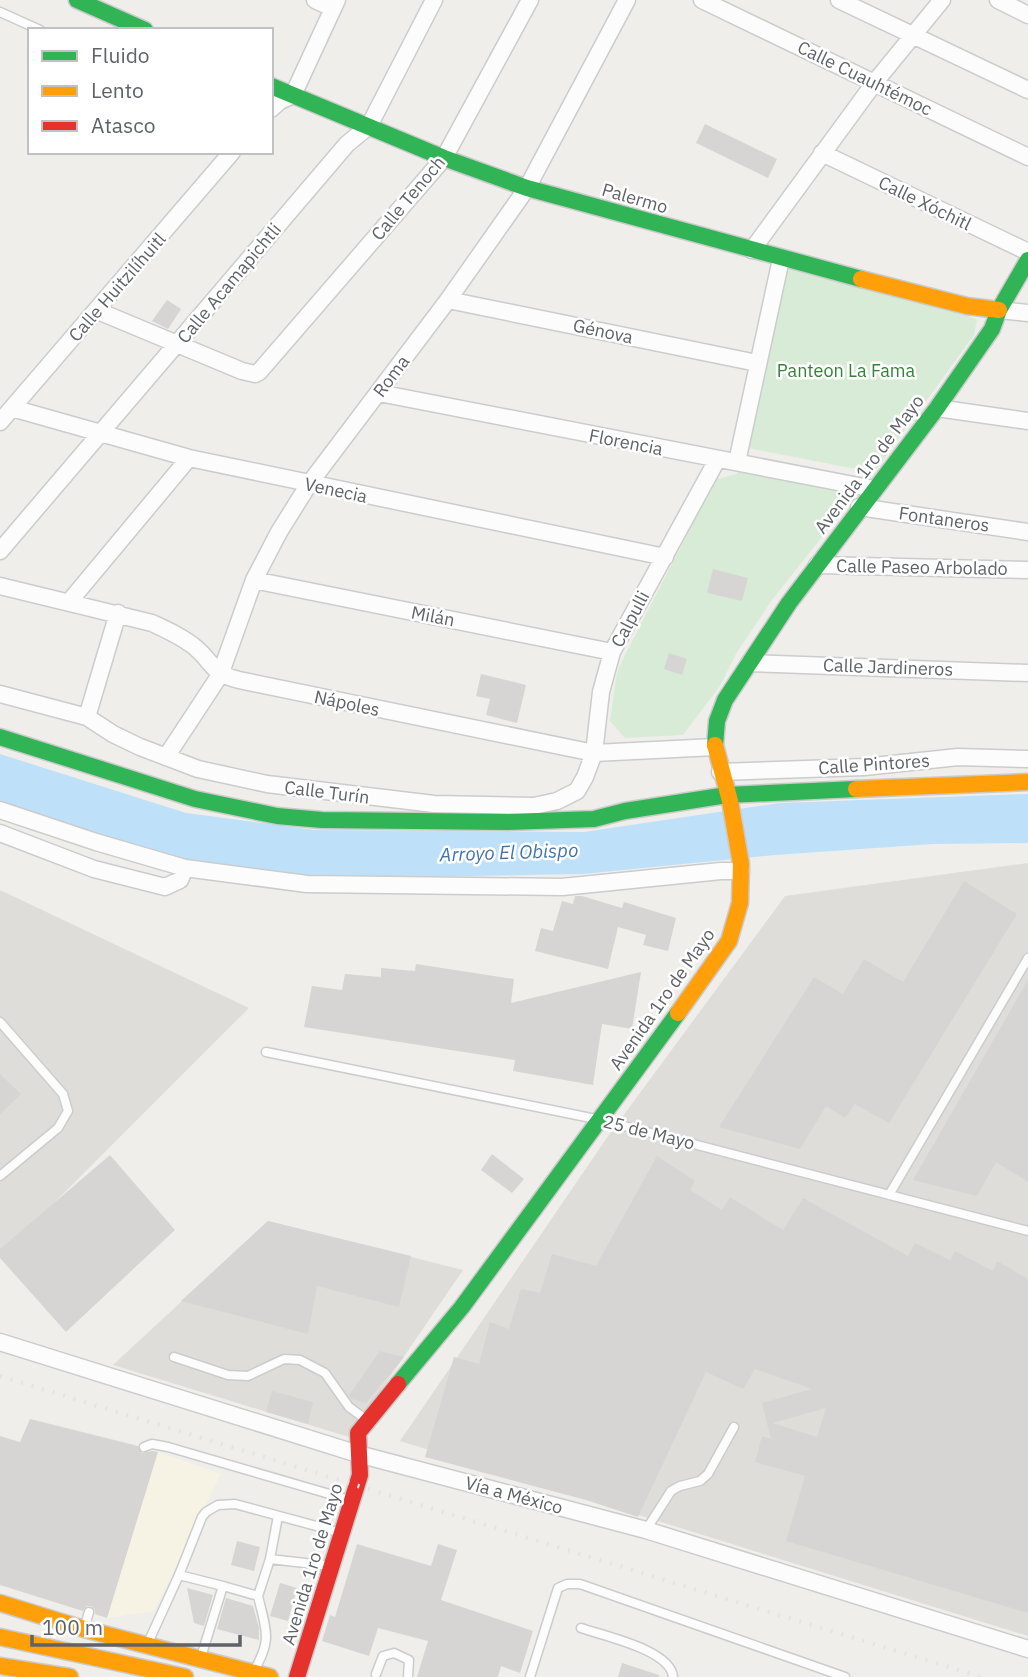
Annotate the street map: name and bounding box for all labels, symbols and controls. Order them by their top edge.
legend [28,28,273,154]
street label: Calle Cuauhtémoc [794,35,936,121]
text: Fluido [91,41,150,69]
text: Lento [91,76,144,104]
text: Atasco [91,111,155,139]
street label: Calle Tenoch [366,151,450,245]
street label: Calle Xóchitl [875,171,975,235]
street label: Palermo [599,178,671,218]
street label: Calle Acamapichtli [172,218,286,348]
street label: Calle Huitzilíhuitl [63,228,171,346]
street label: Génova [571,313,636,349]
street label: Roma [368,350,414,402]
park label: Panteon La Fama [777,359,916,382]
street label: Avenida 1ro de Mayo [809,390,929,538]
street label: Florencia [587,424,665,461]
street label: Venecia [303,472,370,508]
street label: Fontaneros [897,501,991,537]
street label: Calle Paseo Arbolado [836,554,1008,580]
street label: Calpulli [606,587,654,651]
street label: Milán [409,601,457,631]
street label: Calle Jardineros [822,653,954,681]
street label: Nápoles [312,685,382,721]
street label: Calle Pintores [817,749,931,779]
street label: Calle Turín [283,775,371,809]
water label: Arroyo El Obispo [438,838,579,866]
street label: Avenida 1ro de Mayo [604,924,720,1074]
street label: 25 de Mayo [601,1110,697,1154]
street label: Vía a México [463,1471,565,1519]
street label: Avenida 1ro de Mayo [276,1480,348,1648]
scale bar [32,1604,240,1648]
text: 100 m [42,1613,103,1641]

